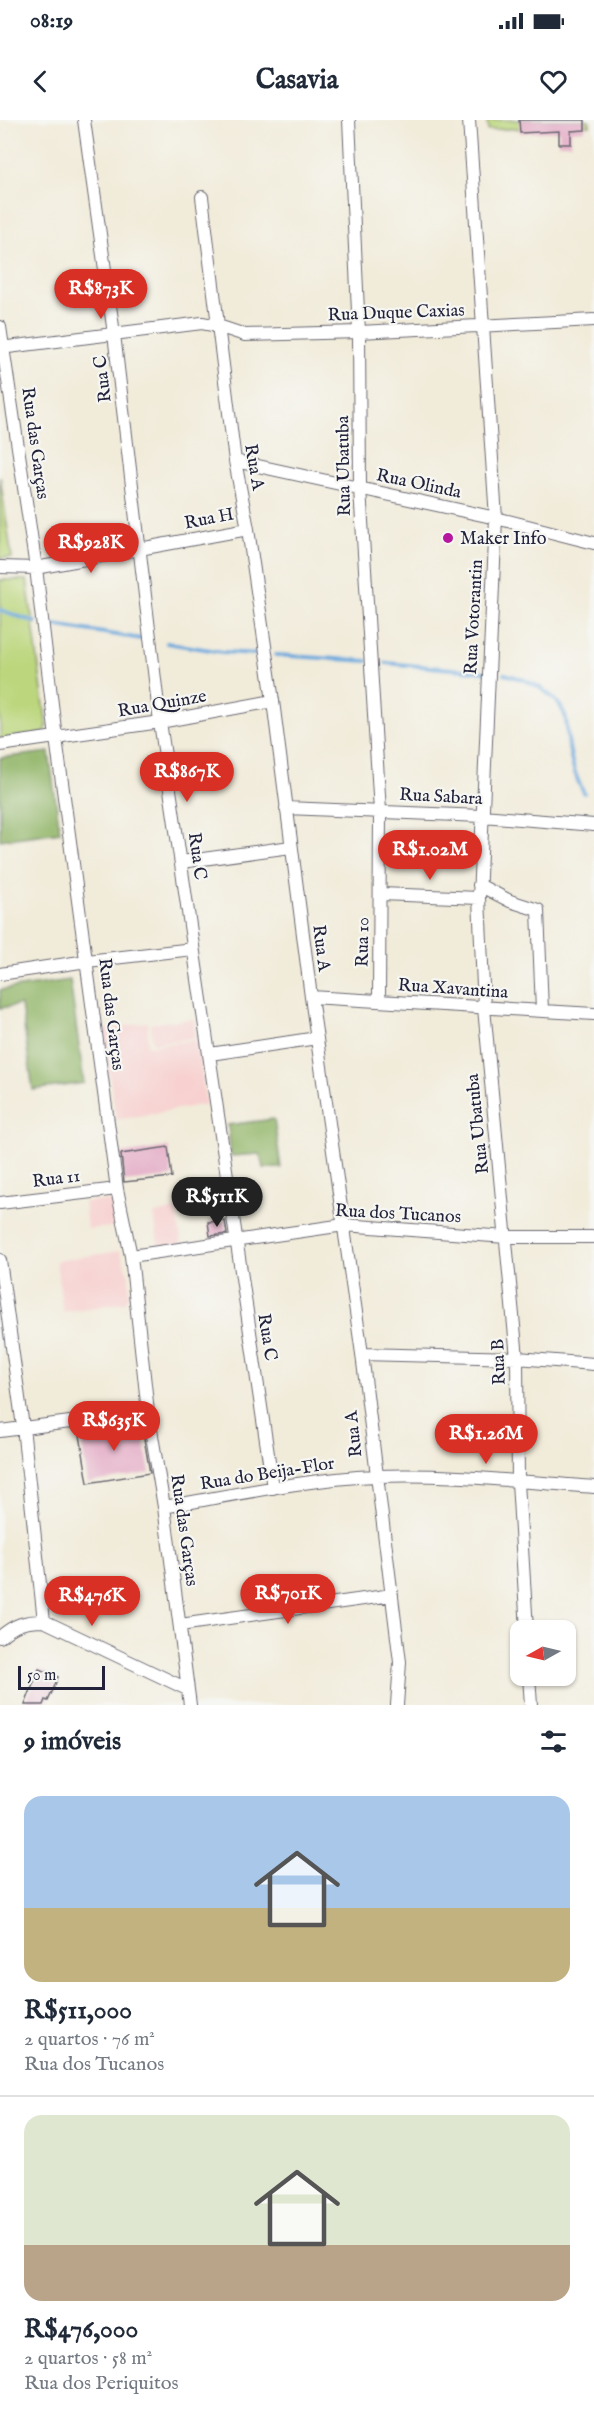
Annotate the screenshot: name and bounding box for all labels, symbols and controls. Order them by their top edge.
text: 08:19 [30,7,73,35]
text: Casavia [256,64,338,98]
icon: back [24,65,57,98]
icon: heart [537,65,570,98]
pin: R$873K [52,269,150,320]
text: R$873K [68,276,134,301]
street label: Rua Duque Caxias [327,300,465,327]
street label: Rua C [89,354,118,404]
street label: Rua das Garças [15,386,54,501]
street label: Rua Ubatuba [332,415,357,517]
street label: Rua A [238,442,269,493]
street label: Rua Olinda [374,464,463,505]
street label: Rua H [182,503,236,536]
pin: R$928K [42,523,140,574]
place label: Maker Info [460,528,547,551]
text: R$928K [58,530,124,555]
marker: Maker Info [441,531,455,545]
street label: Rua Votorantin [460,558,489,675]
street label: Rua Quinze [116,685,208,724]
pin: R$867K [138,752,236,803]
text: R$867K [154,759,220,784]
street label: Rua Sabara [399,784,483,811]
pin: R$1.02M [375,830,485,881]
street label: Rua C [182,831,211,881]
text: R$1.02M [392,837,468,862]
street label: Rua 10 [352,917,375,967]
street label: Rua A [306,924,335,974]
street label: Rua das Garças [92,957,129,1072]
street label: Rua Xavantina [397,974,509,1005]
street label: Rua Ubatuba [462,1072,495,1175]
street label: Rua 11 [31,1165,81,1194]
pin: R$511K [168,1177,266,1228]
text: R$511K [186,1184,248,1209]
street label: Rua dos Tucanos [334,1200,462,1229]
street label: Rua C [251,1312,282,1363]
street label: Rua B [487,1338,512,1386]
pin: R$635K [65,1401,163,1452]
text: R$635K [82,1408,146,1433]
street label: Rua A [341,1409,368,1458]
pin: R$1.26M [431,1414,541,1465]
text: R$1.26M [449,1421,523,1446]
street label: Rua do Beija-Flor [198,1452,336,1496]
street label: Rua das Garças [164,1473,203,1588]
pin: R$701K [239,1574,337,1625]
pin: R$476K [43,1576,141,1627]
text: R$701K [254,1581,322,1606]
text: R$476K [58,1583,126,1608]
north arrow [510,1620,576,1686]
map controls [510,1620,576,1686]
scale bar [18,1663,105,1690]
text: 50 m [27,1666,56,1686]
text: 9 imóveis [24,1725,121,1758]
icon: filters [537,1725,570,1758]
icon: home [243,1835,351,1943]
text: R$511,000 [24,1994,132,2027]
text: 2 quartos · 76 m² [24,2027,155,2052]
text: Rua dos Tucanos [24,2052,164,2077]
icon: home [243,2154,351,2262]
text: R$476,000 [24,2313,138,2346]
text: 2 quartos · 58 m² [24,2346,152,2371]
text: Rua dos Periquitos [24,2371,179,2396]

